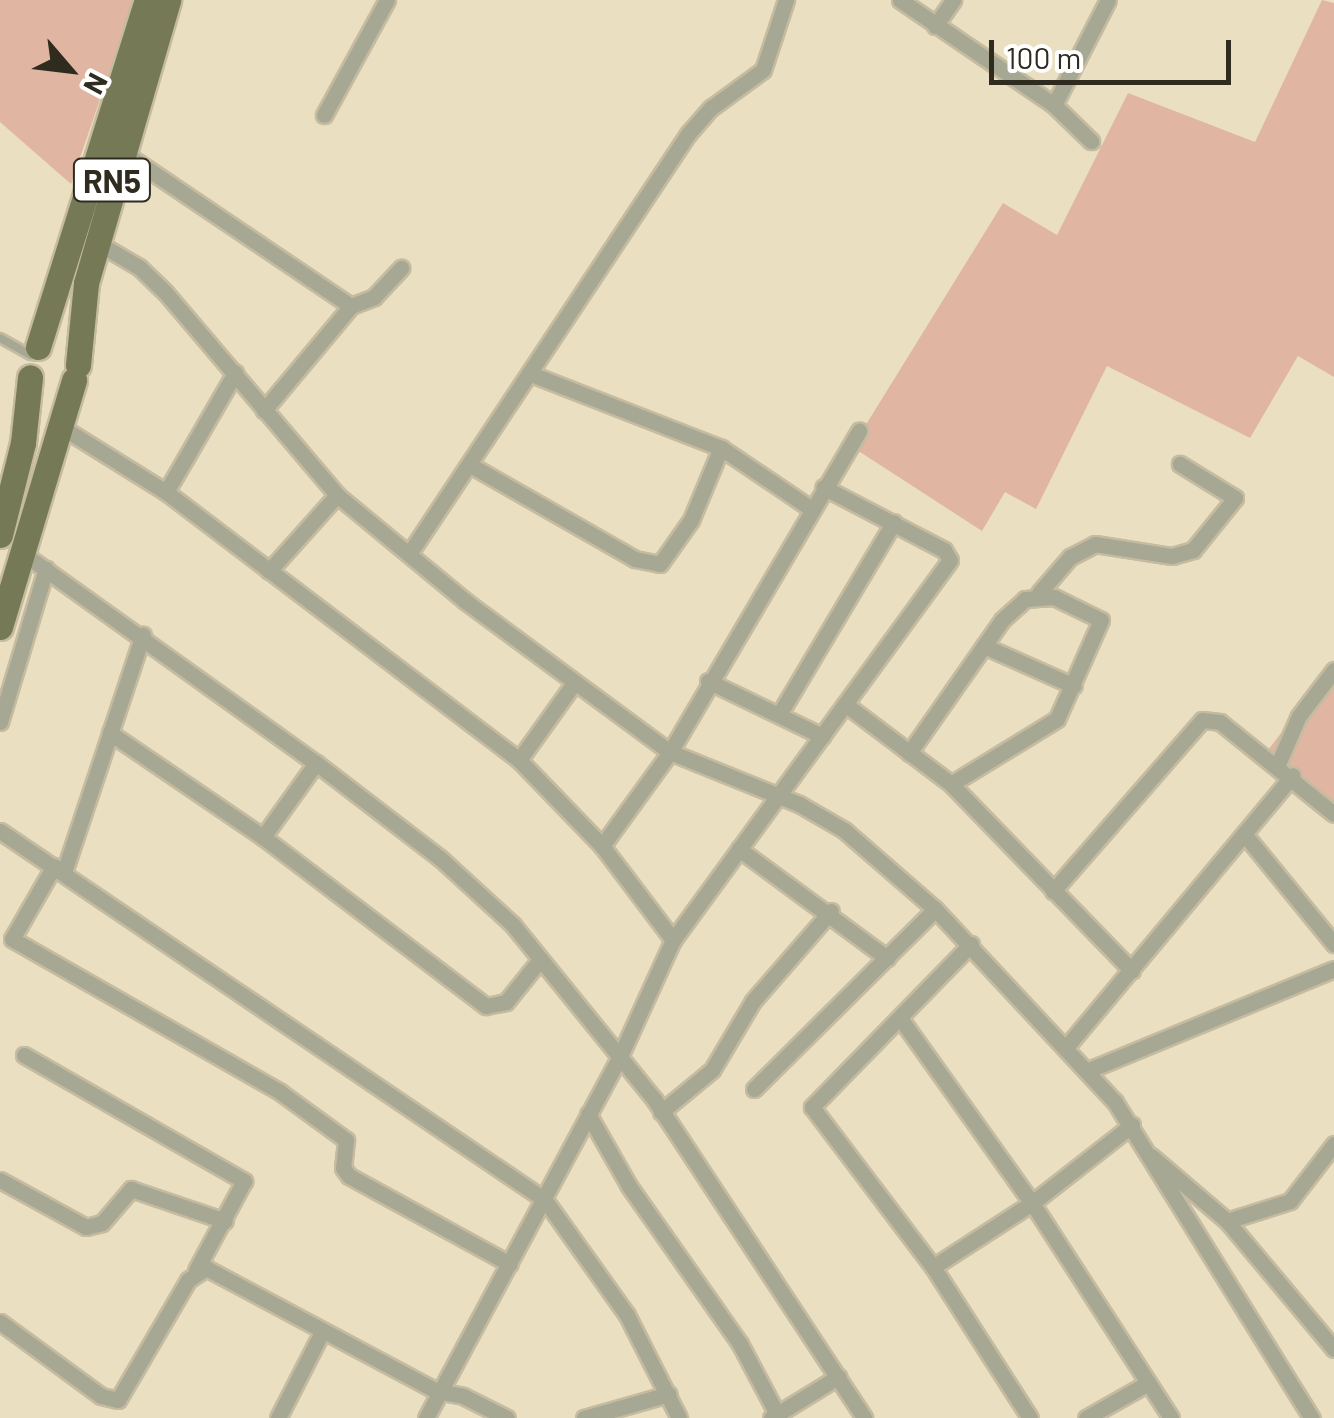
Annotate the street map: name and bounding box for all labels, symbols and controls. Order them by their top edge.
north arrow [20,20,120,120]
scale bar [994,20,1236,82]
text: 100 m [1006,39,1081,75]
text: N [77,68,116,100]
road number: RN5 [72,153,152,207]

